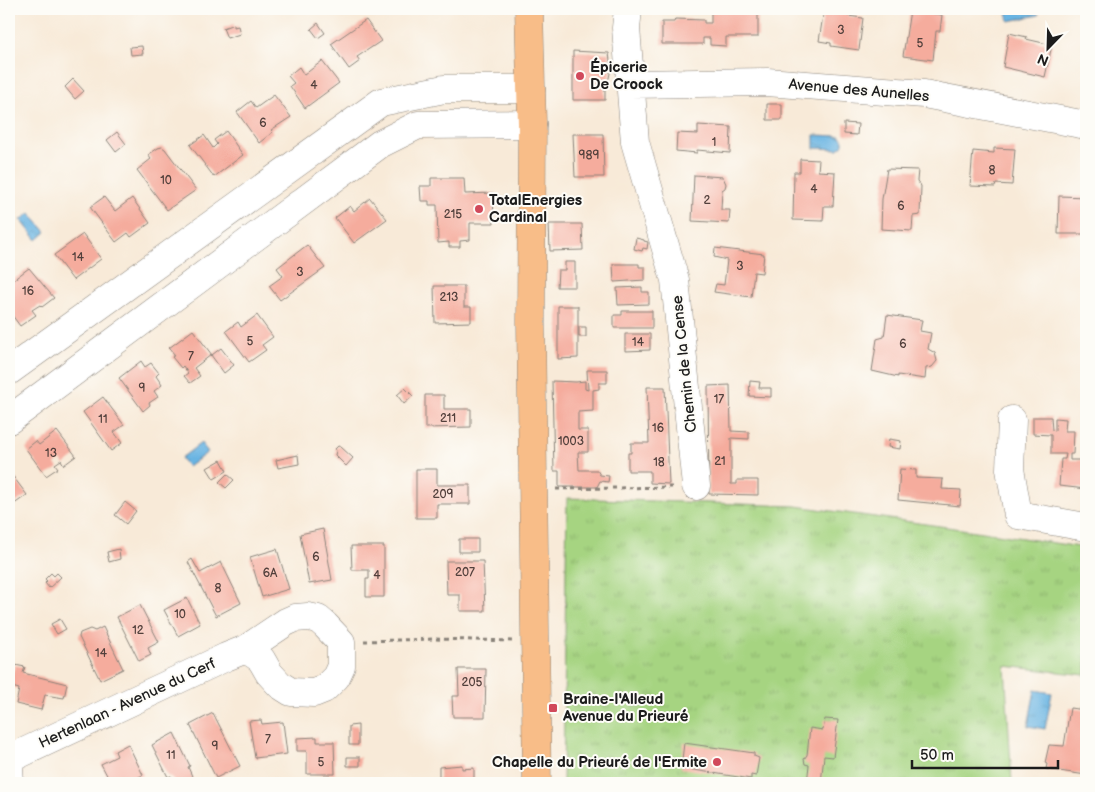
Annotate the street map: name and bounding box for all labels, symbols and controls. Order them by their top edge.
north arrow [1022,22,1072,72]
house number: 3 [837,23,845,38]
house number: 5 [917,36,924,51]
text: N [1035,50,1051,69]
place label: Épicerie De Croock [590,57,663,94]
marker: Épicerie De Croock [574,70,586,82]
street label: Avenue des Aunelles [788,75,931,106]
house number: 4 [310,78,318,93]
house number: 6 [259,116,267,131]
house number: 1 [712,135,716,150]
house number: 989 [579,148,599,163]
house number: 8 [989,163,996,178]
house number: 10 [160,173,172,188]
house number: 4 [810,182,818,197]
place label: TotalEnergies Cardinal [489,191,582,227]
house number: 2 [703,193,711,208]
house number: 6 [897,199,905,214]
marker: TotalEnergies Cardinal [473,203,485,215]
house number: 215 [444,207,462,222]
house number: 14 [72,250,85,265]
house number: 3 [736,259,744,274]
house number: 3 [296,265,304,280]
house number: 16 [22,284,34,299]
house number: 213 [440,290,458,305]
street label: Chemin de la Cense [668,294,701,434]
house number: 5 [247,334,254,349]
house number: 14 [632,335,645,350]
house number: 6 [899,337,907,352]
house number: 7 [188,349,194,364]
house number: 9 [139,381,146,396]
house number: 17 [714,392,724,407]
house number: 211 [440,411,456,426]
house number: 11 [98,412,108,427]
house number: 16 [652,421,664,436]
house number: 1003 [558,434,584,449]
house number: 13 [45,446,57,461]
house number: 21 [714,454,726,469]
house number: 18 [653,455,665,470]
house number: 209 [432,487,454,502]
house number: 6 [312,550,320,565]
house number: 207 [455,565,475,580]
house number: 6A [263,566,278,581]
house number: 4 [373,568,381,583]
house number: 8 [215,581,222,596]
house number: 10 [174,607,186,622]
house number: 12 [132,623,144,638]
house number: 14 [95,646,108,661]
street label: Hertenlaan - Avenue du Cerf [36,654,219,753]
house number: 205 [461,675,483,690]
place label: Braine-l'Alleud Avenue du Prieuré [562,690,689,726]
marker: Braine-l'Alleud Avenue du Prieuré [547,702,559,714]
house number: 7 [265,732,271,747]
scale bar [912,737,1059,769]
house number: 9 [212,739,219,754]
text: 50 m [920,746,954,765]
house number: 11 [166,748,176,763]
place label: Chapelle du Prieuré de l'Ermite [492,753,707,772]
house number: 5 [318,755,325,770]
marker: Chapelle du Prieuré de l'Ermite [711,756,723,768]

